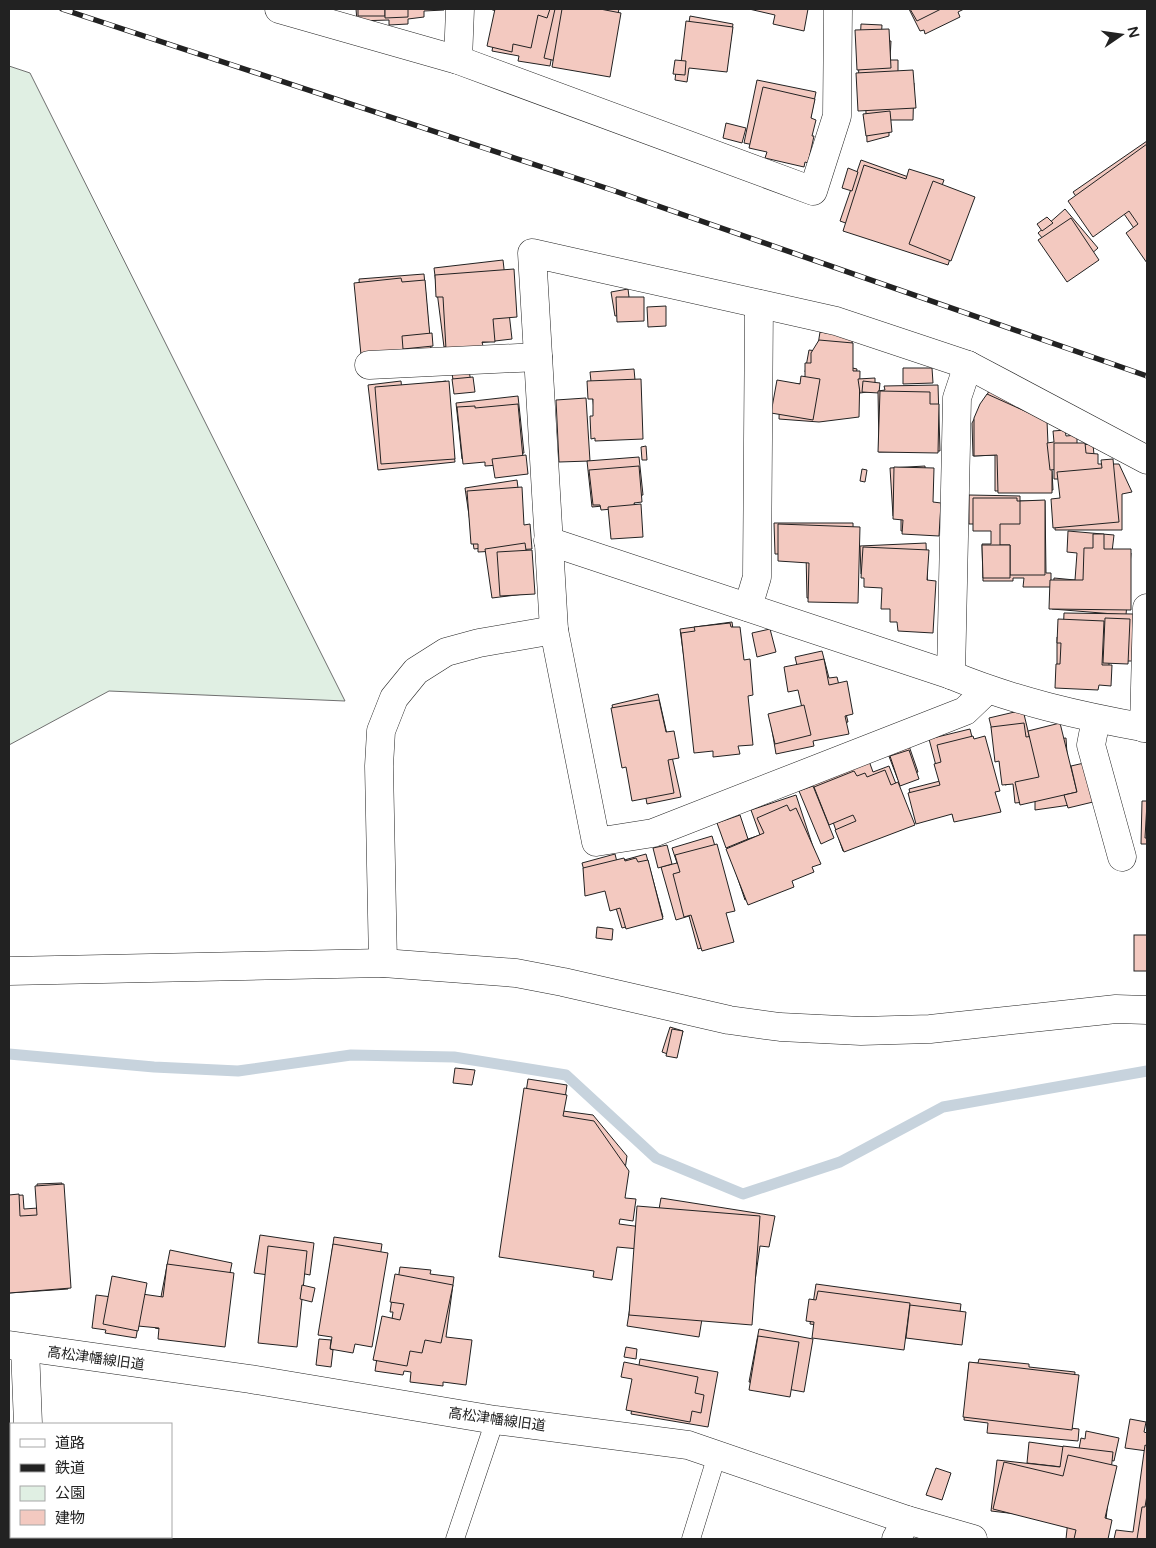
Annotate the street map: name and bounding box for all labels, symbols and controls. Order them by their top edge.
north arrow [1096,10,1146,60]
text: N [1124,25,1143,40]
street label: 高松津幡線旧道 [46,1343,146,1374]
street label: 高松津幡線旧道 [447,1404,547,1435]
legend [10,1423,172,1538]
text: 道路 [55,1434,85,1452]
text: 鉄道 [55,1459,85,1477]
text: 公園 [55,1484,85,1502]
text: 建物 [55,1509,85,1527]

